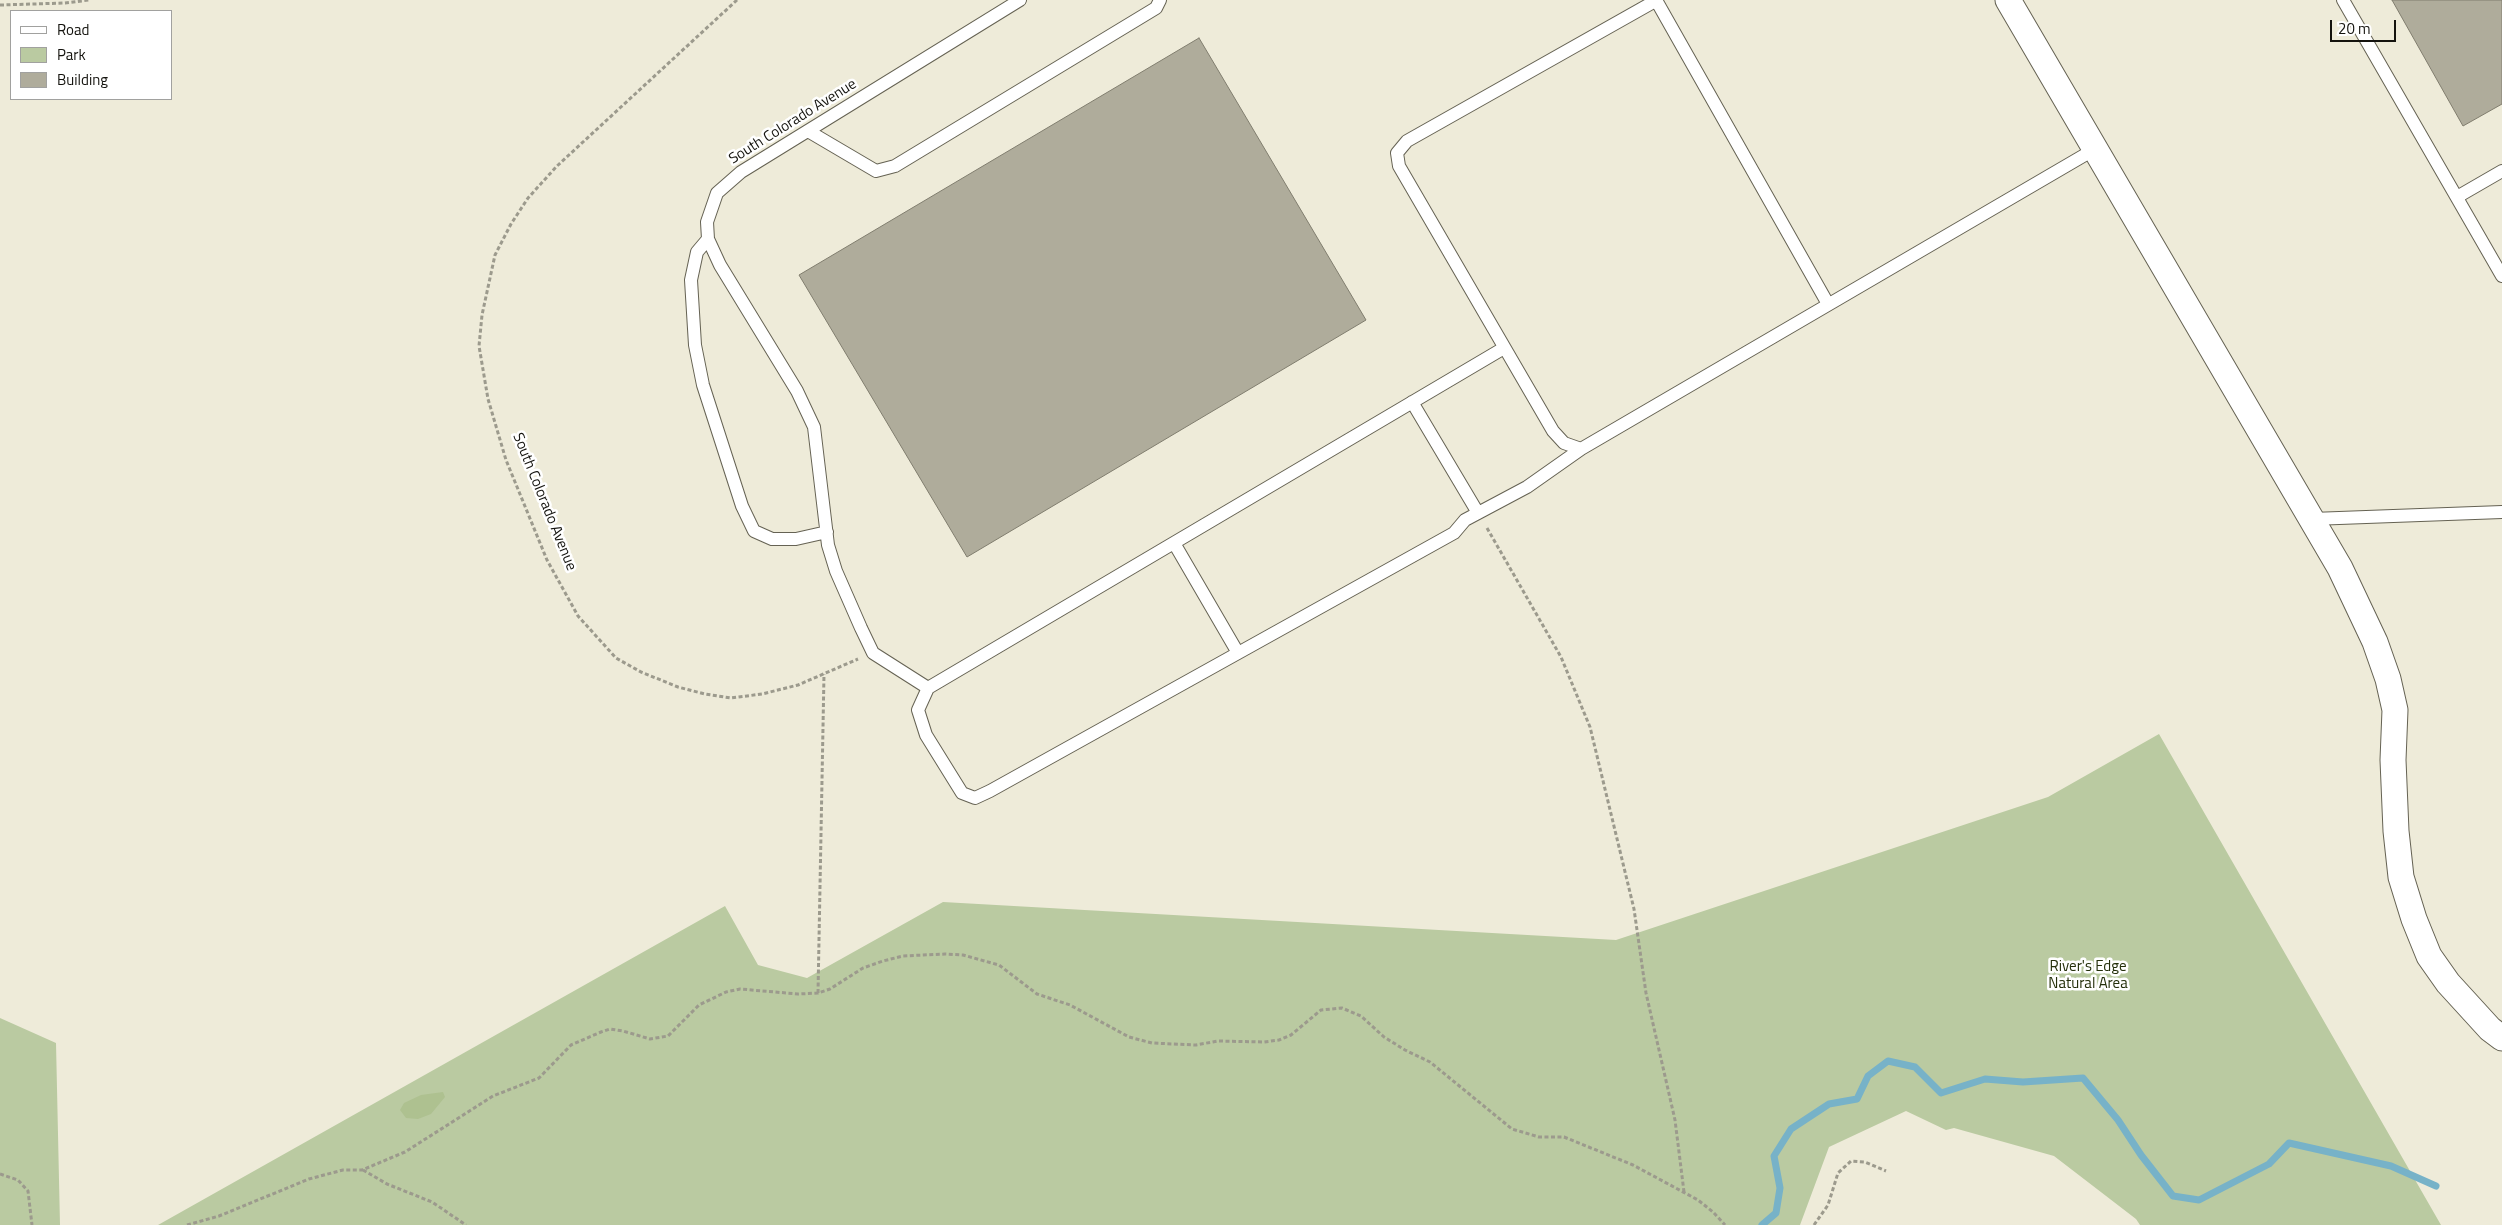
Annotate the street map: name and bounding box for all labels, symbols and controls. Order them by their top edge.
legend [10,10,172,100]
scale bar [2332,10,2398,42]
text: 20 m [2338,17,2371,40]
text: Road [57,18,89,41]
text: Park [57,43,86,66]
text: Building [57,68,108,91]
street label: South Colorado Avenue [726,75,860,169]
street label: South Colorado Avenue [508,431,580,573]
park label: River's Edge Natural Area [2048,958,2128,993]

